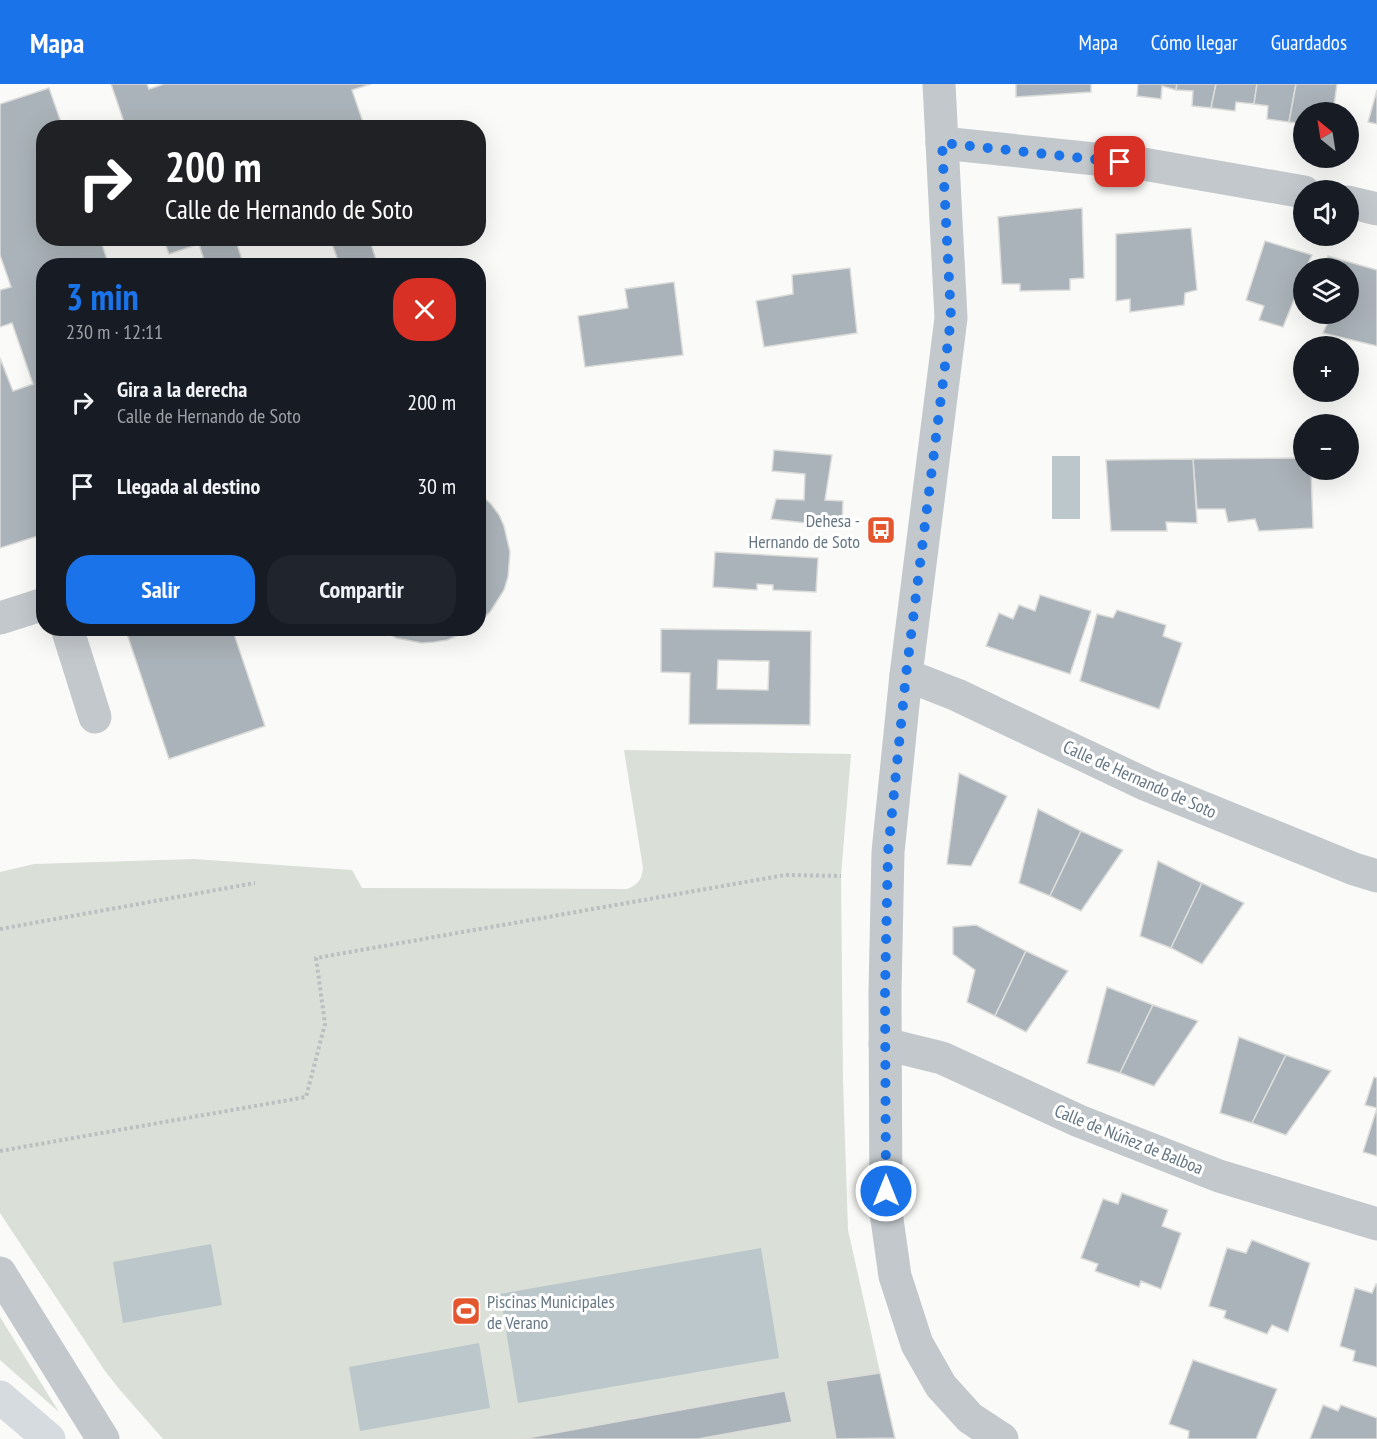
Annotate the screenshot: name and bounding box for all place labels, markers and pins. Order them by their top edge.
pin [1094,136,1145,187]
place label: Dehesa - Hernando de Soto [748,509,860,553]
bus stop icon: Dehesa - Hernando de Soto [865,514,897,546]
place label: Piscinas Municipales de Verano [487,1290,615,1334]
sports icon: Piscinas Municipales de Verano [450,1295,482,1327]

